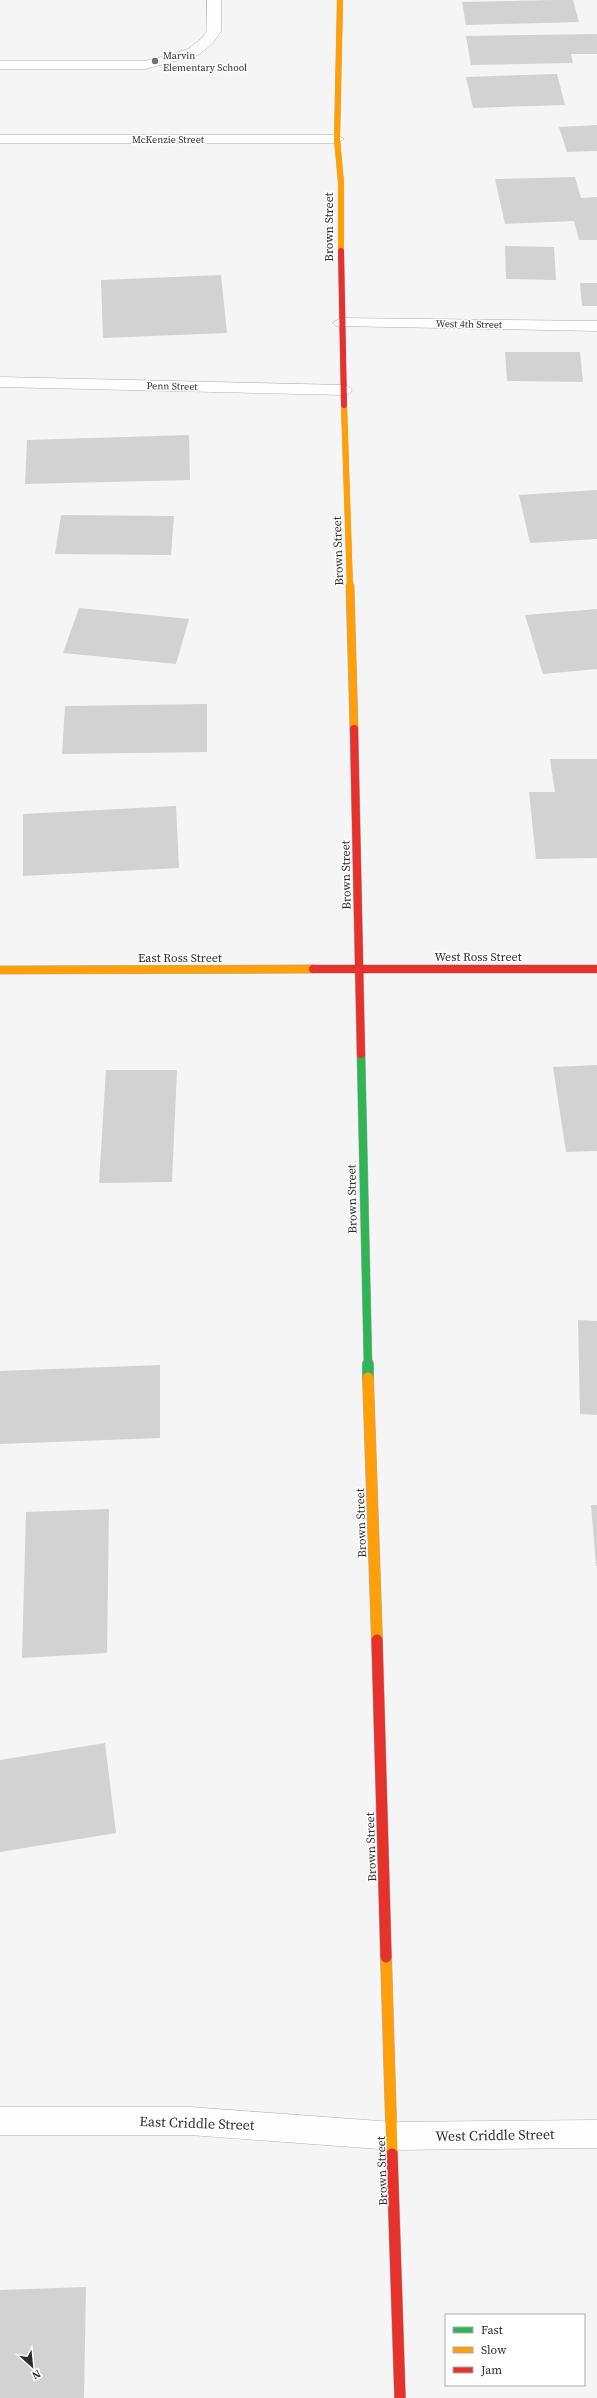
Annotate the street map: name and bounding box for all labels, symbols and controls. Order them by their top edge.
place label: Marvin Elementary School [163,49,247,74]
marker: Marvin Elementary School [150,56,160,66]
street label: McKenzie Street [132,133,205,146]
street label: Brown Street [321,192,337,262]
street label: West 4th Street [436,317,503,331]
street label: Penn Street [146,379,198,393]
street label: Brown Street [329,516,347,586]
street label: Brown Street [337,840,355,910]
street label: West Ross Street [434,949,522,965]
street label: East Ross Street [138,950,222,966]
street label: Brown Street [343,1164,361,1234]
street label: Brown Street [352,1488,370,1558]
street label: Brown Street [362,1812,380,1882]
street label: East Criddle Street [139,2111,255,2135]
street label: West Criddle Street [435,2124,555,2146]
street label: Brown Street [373,2136,391,2206]
legend [445,2314,585,2386]
text: Fast [481,2322,503,2338]
text: Slow [481,2342,507,2358]
north arrow [12,2346,52,2386]
text: Jam [480,2362,502,2378]
text: N [29,2366,43,2383]

